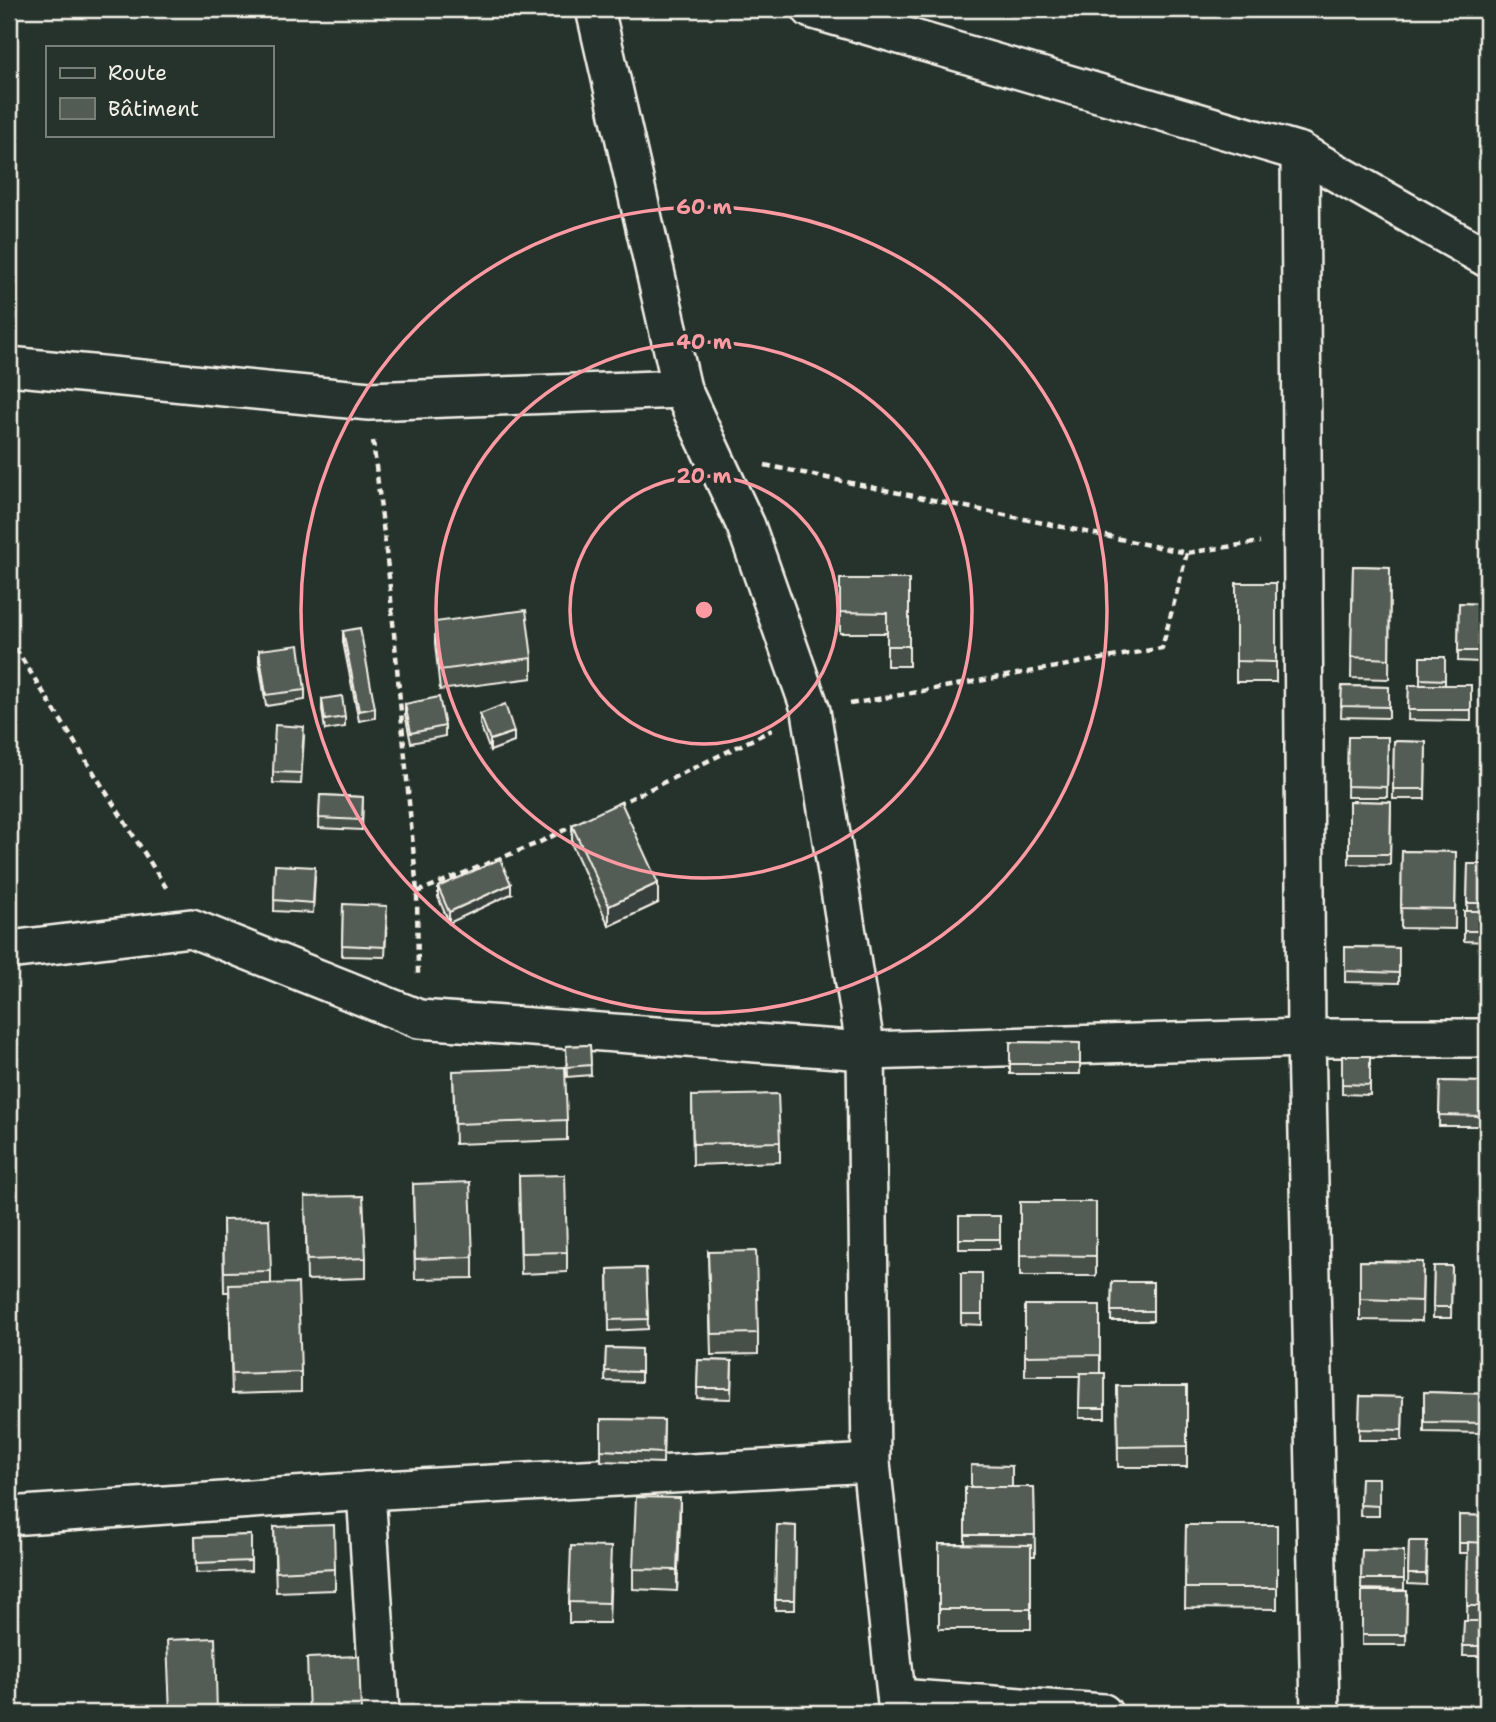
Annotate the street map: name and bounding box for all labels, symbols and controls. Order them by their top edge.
legend [46,46,273,136]
text: Route [108,59,167,87]
text: Bâtiment [108,95,199,123]
text: 60 m [676,193,732,221]
text: 40 m [676,328,732,356]
text: 20 m [676,462,732,490]
centre of rings [692,598,716,622]

